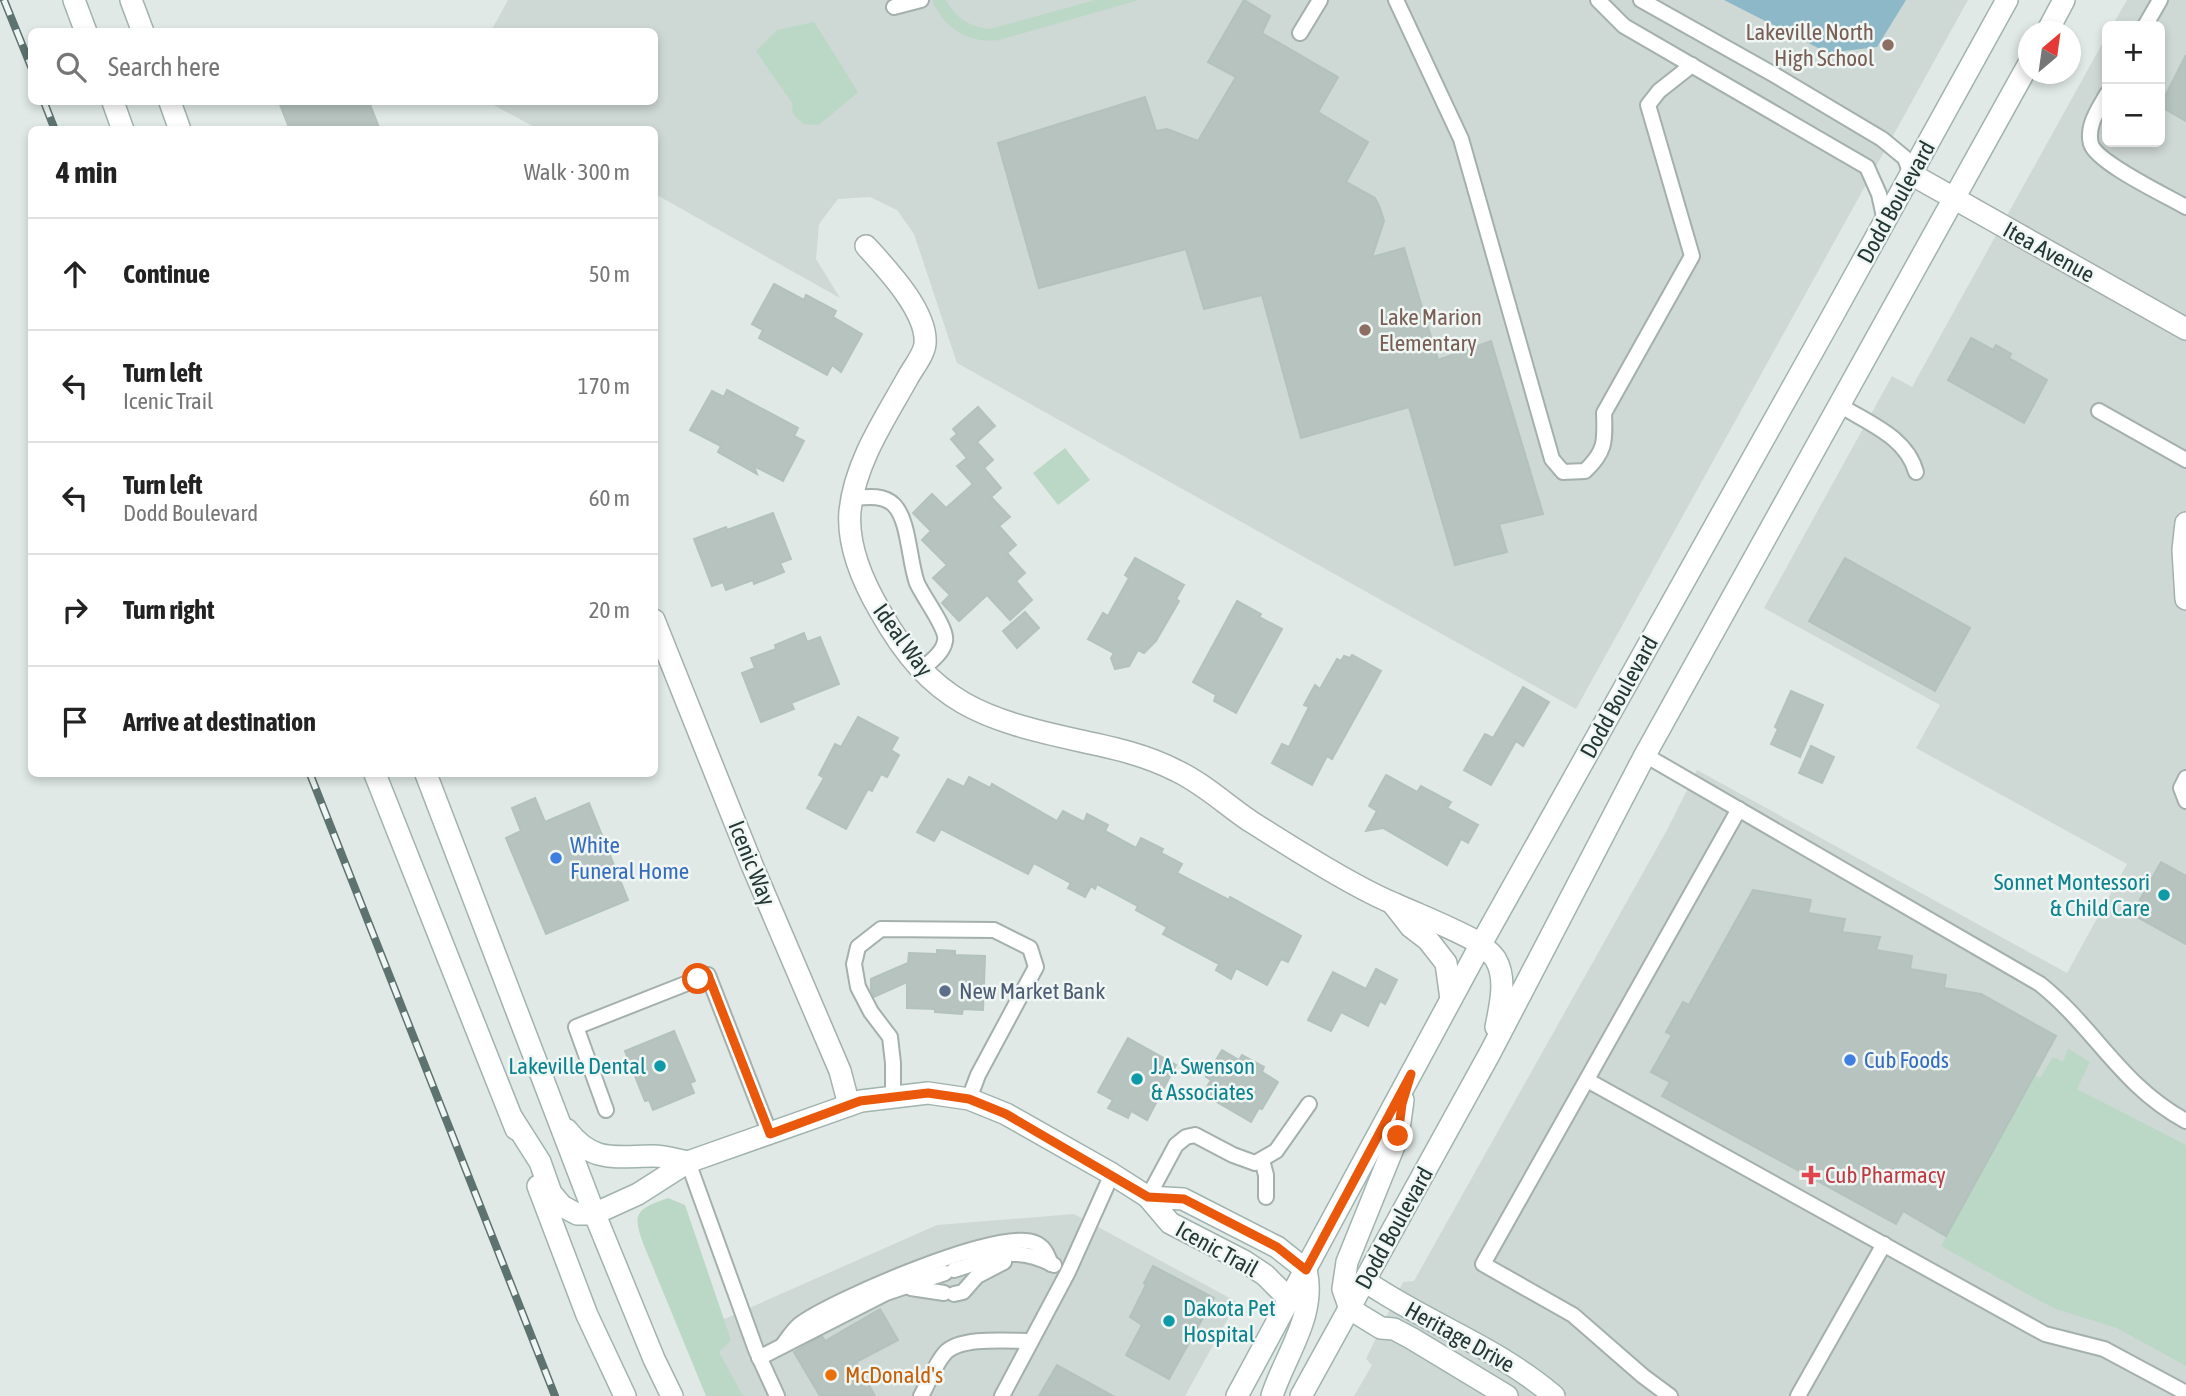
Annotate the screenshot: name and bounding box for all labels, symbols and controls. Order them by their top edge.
place label: Lakeville North High School [1745,19,1874,71]
north arrow [2018,21,2081,84]
map controls [2102,21,2165,147]
button: + [2102,21,2165,84]
search box [28,28,658,105]
marker: Lakeville North High School [1880,37,1896,53]
icon: search [52,48,90,86]
text: Search here [108,52,220,82]
button: − [2102,84,2165,147]
street label: Dodd Boulevard [1852,137,1940,267]
text: 4 min [56,155,117,189]
text: Walk · 300 m [524,159,630,185]
street label: Itea Avenue [1999,216,2099,288]
icon: ahead [56,255,94,293]
text: Continue [123,259,210,289]
text: 50 m [589,261,630,287]
place label: Lake Marion Elementary [1379,304,1482,356]
marker: Lake Marion Elementary [1357,322,1373,338]
text: Turn left [123,358,203,388]
icon: left [56,367,94,405]
text: 170 m [578,373,630,399]
text: Icenic Trail [123,388,213,414]
text: Turn left [123,470,203,500]
icon: left [56,479,94,517]
text: 60 m [589,485,630,511]
text: Dodd Boulevard [123,500,258,526]
icon: right [56,591,94,629]
text: Turn right [123,595,214,625]
text: 20 m [589,597,630,623]
street label: Ideal Way [868,599,938,681]
street label: Dodd Boulevard [1575,632,1663,762]
icon: arrive [56,703,94,741]
text: Arrive at destination [123,707,316,737]
street label: Icenic Way [723,817,781,909]
place label: White Funeral Home [570,832,689,884]
marker: White Funeral Home [548,850,564,866]
place label: Sonnet Montessori & Child Care [1994,869,2150,921]
marker: Sonnet Montessori & Child Care [2156,887,2172,903]
route start [682,963,713,994]
place label: New Market Bank [959,978,1105,1004]
marker: New Market Bank [937,983,953,999]
place label: Cub Foods [1864,1047,1949,1073]
marker: Cub Foods [1842,1052,1858,1068]
place label: Lakeville Dental [508,1053,646,1079]
place label: J.A. Swenson & Associates [1151,1053,1255,1105]
marker: Lakeville Dental [652,1058,668,1074]
marker: J.A. Swenson & Associates [1129,1071,1145,1087]
route end [1382,1120,1413,1151]
place label: Cub Pharmacy [1825,1162,1946,1188]
street label: Dodd Boulevard [1350,1163,1438,1293]
marker: Cub Pharmacy [1803,1167,1819,1183]
street label: Icenic Trail [1171,1216,1263,1282]
place label: Dakota Pet Hospital [1183,1295,1276,1347]
street label: Heritage Drive [1401,1296,1519,1378]
marker: Dakota Pet Hospital [1161,1313,1177,1329]
place label: McDonald's [845,1362,943,1388]
marker: McDonald's [823,1367,839,1383]

